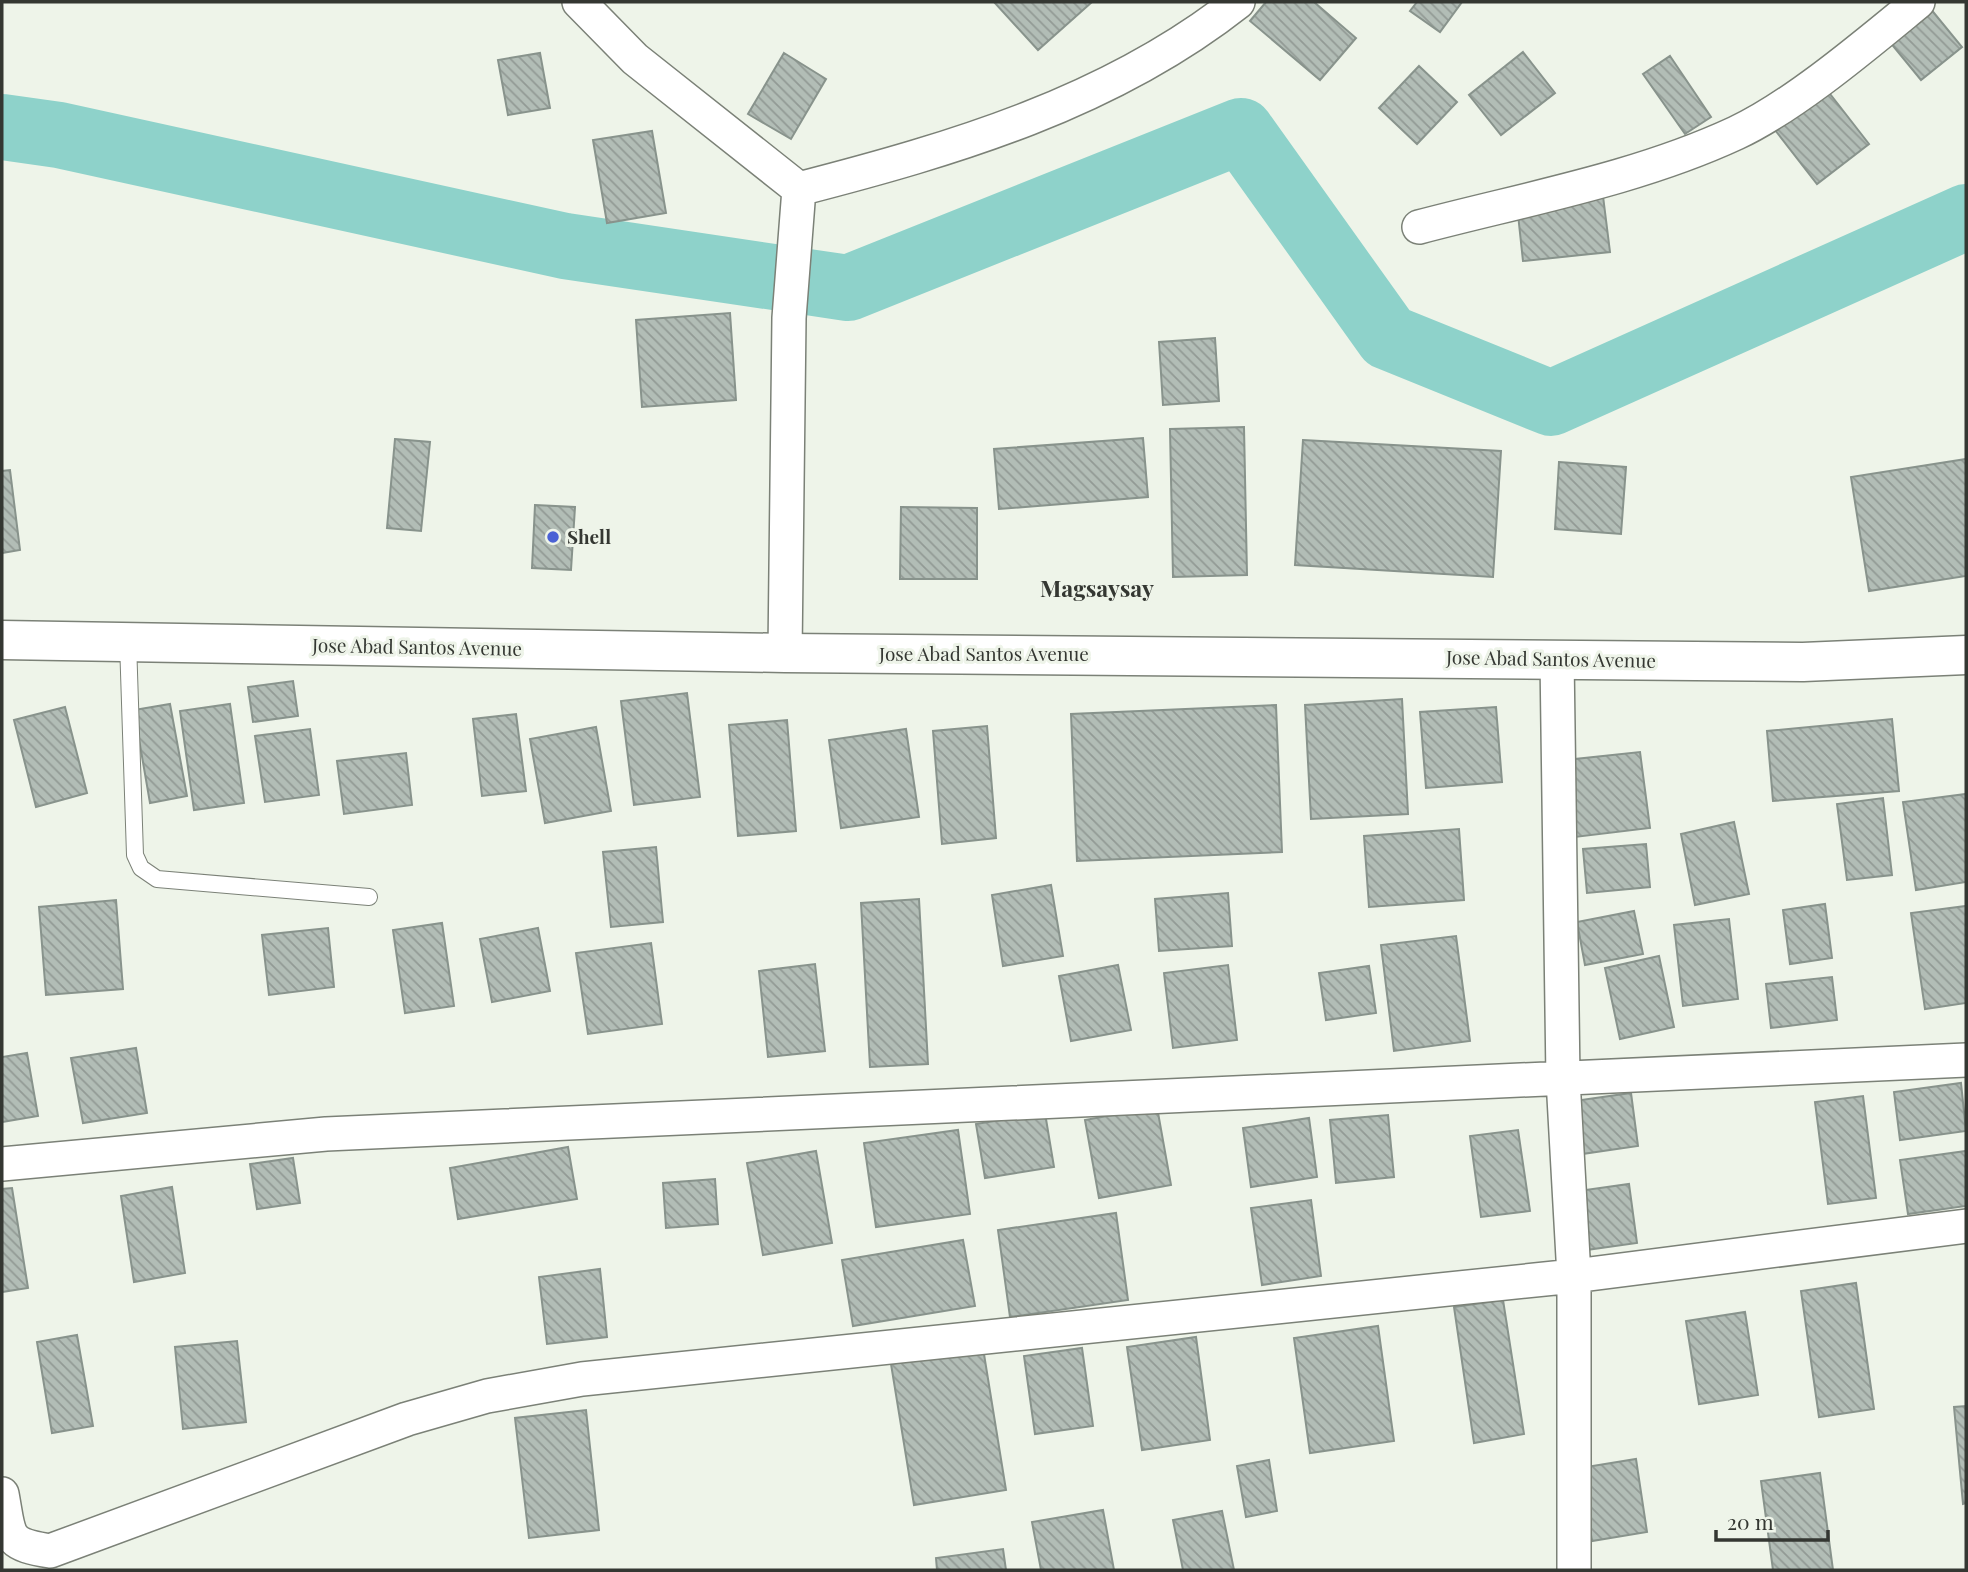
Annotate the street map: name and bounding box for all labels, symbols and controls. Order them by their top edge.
place label: Shell [567,523,611,549]
marker: Shell [545,529,561,545]
district label: Magsaysay [1040,572,1154,603]
street label: Jose Abad Santos Avenue [311,631,522,661]
street label: Jose Abad Santos Avenue [878,640,1089,666]
street label: Jose Abad Santos Avenue [1445,643,1656,673]
scale bar [1716,1498,1828,1542]
text: 20 m [1727,1507,1774,1535]

